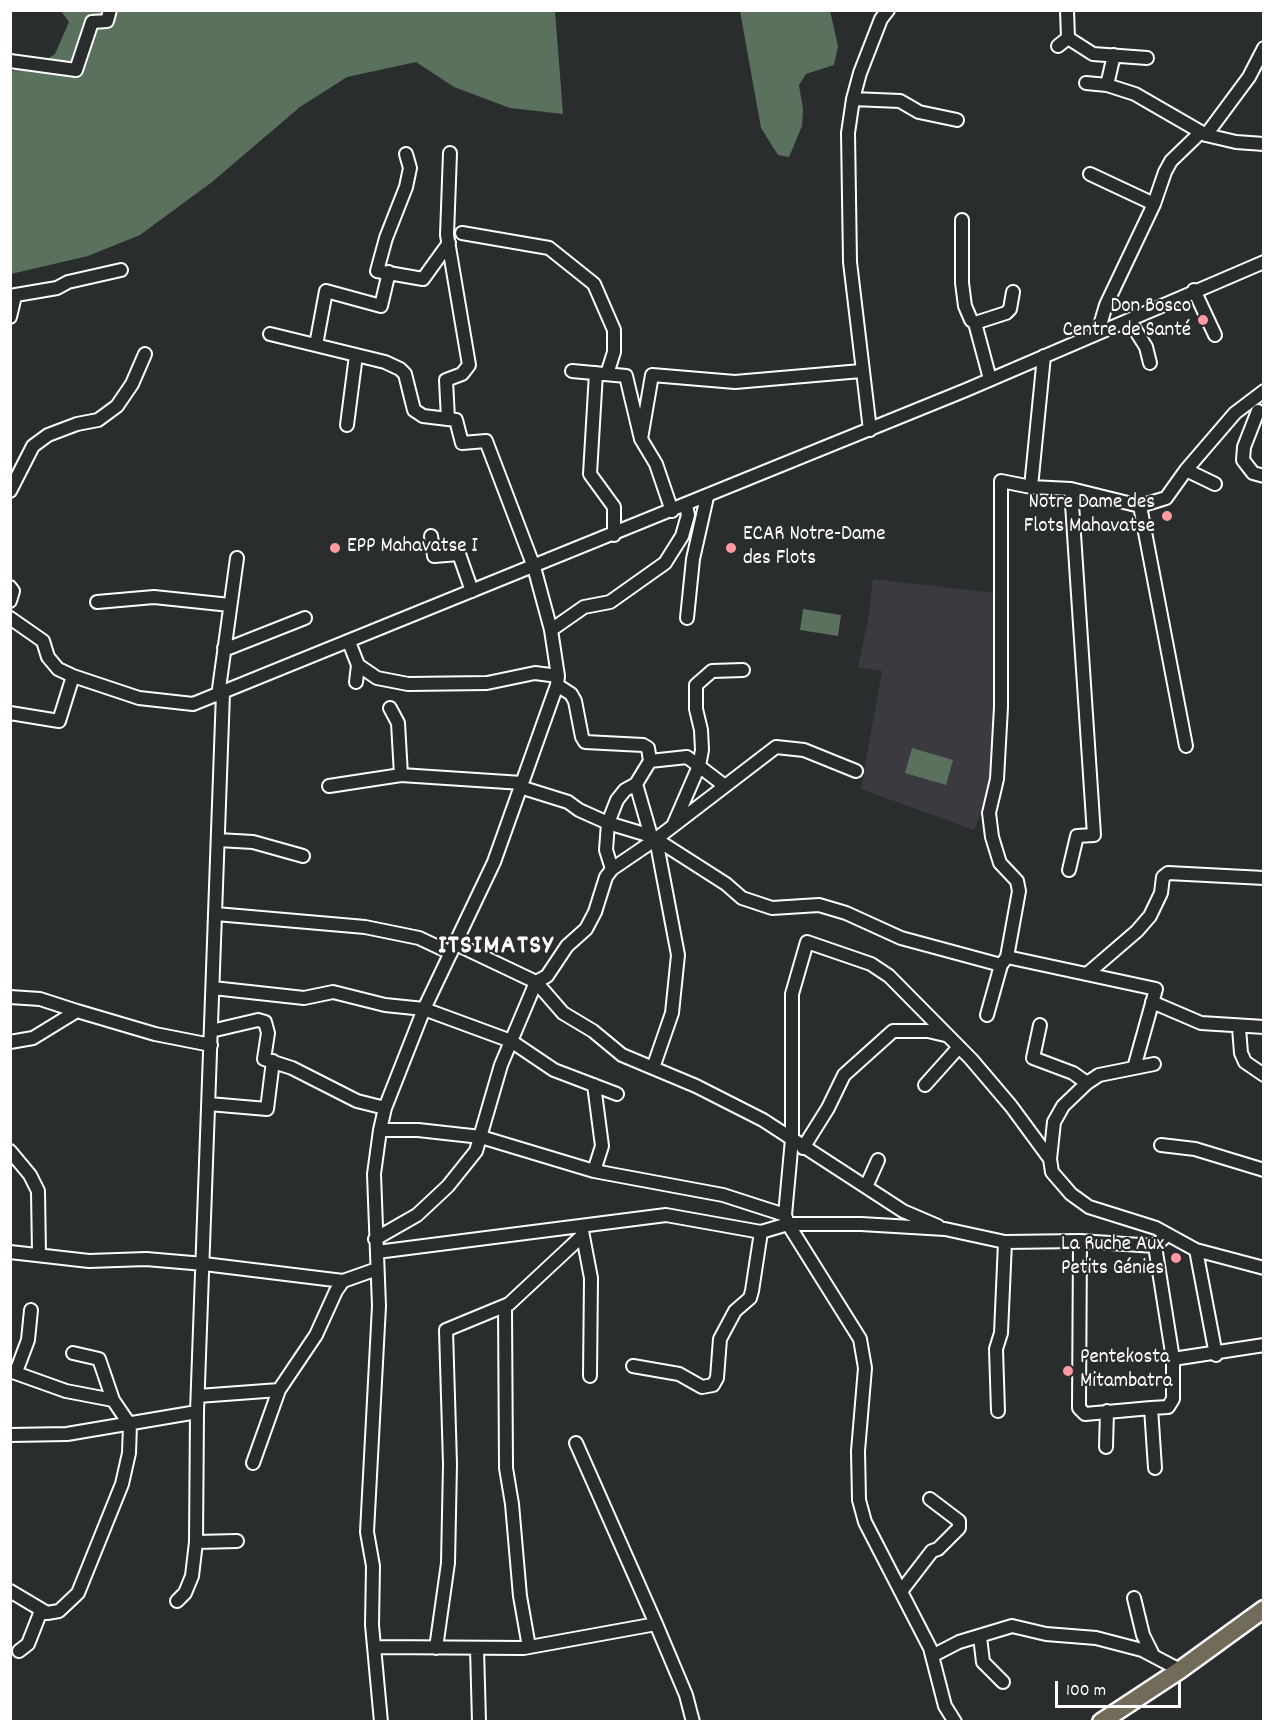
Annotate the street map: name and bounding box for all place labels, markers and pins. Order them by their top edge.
place label: Don Bosco Centre de Santé [1063,295,1191,345]
marker: Don Bosco Centre de Santé [1196,313,1210,327]
place label: Notre Dame des Flots Mahavatse [1024,491,1155,541]
marker: Notre Dame des Flots Mahavatse [1160,509,1174,523]
place label: ECAR Notre-Dame des Flots [743,523,885,573]
place label: EPP Mahavatse I [347,535,478,561]
marker: EPP Mahavatse I [328,541,342,555]
marker: ECAR Notre-Dame des Flots [724,541,738,555]
place label: La Ruche Aux Petits Génies [1061,1233,1164,1283]
marker: La Ruche Aux Petits Génies [1169,1251,1183,1265]
place label: Pentekosta Mitambatra [1080,1346,1173,1396]
marker: Pentekosta Mitambatra [1061,1364,1075,1378]

